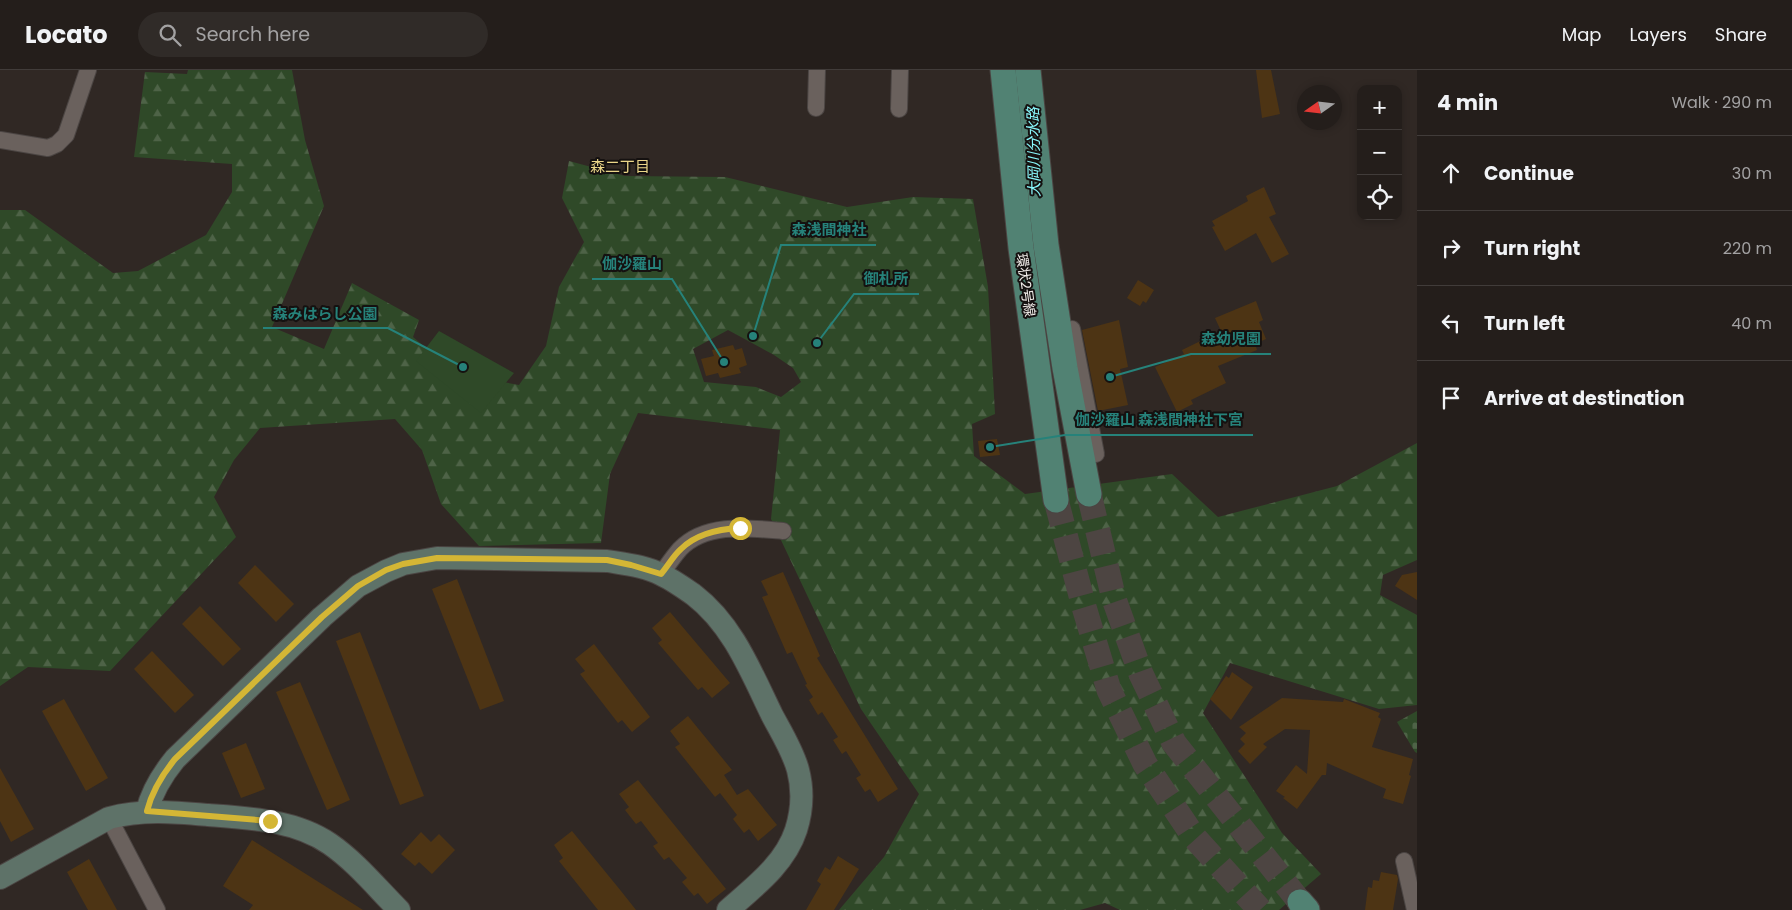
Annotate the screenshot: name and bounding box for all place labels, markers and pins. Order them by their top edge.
callout: 森浅間神社 [781,215,876,245]
callout: 伽沙羅山 [592,249,672,279]
callout: 御札所 [854,264,919,294]
callout: 森みはらし公園 [263,298,388,328]
callout: 森幼児園 [1191,324,1271,354]
callout: 伽沙羅山 森浅間神社下宮 [1065,405,1253,435]

